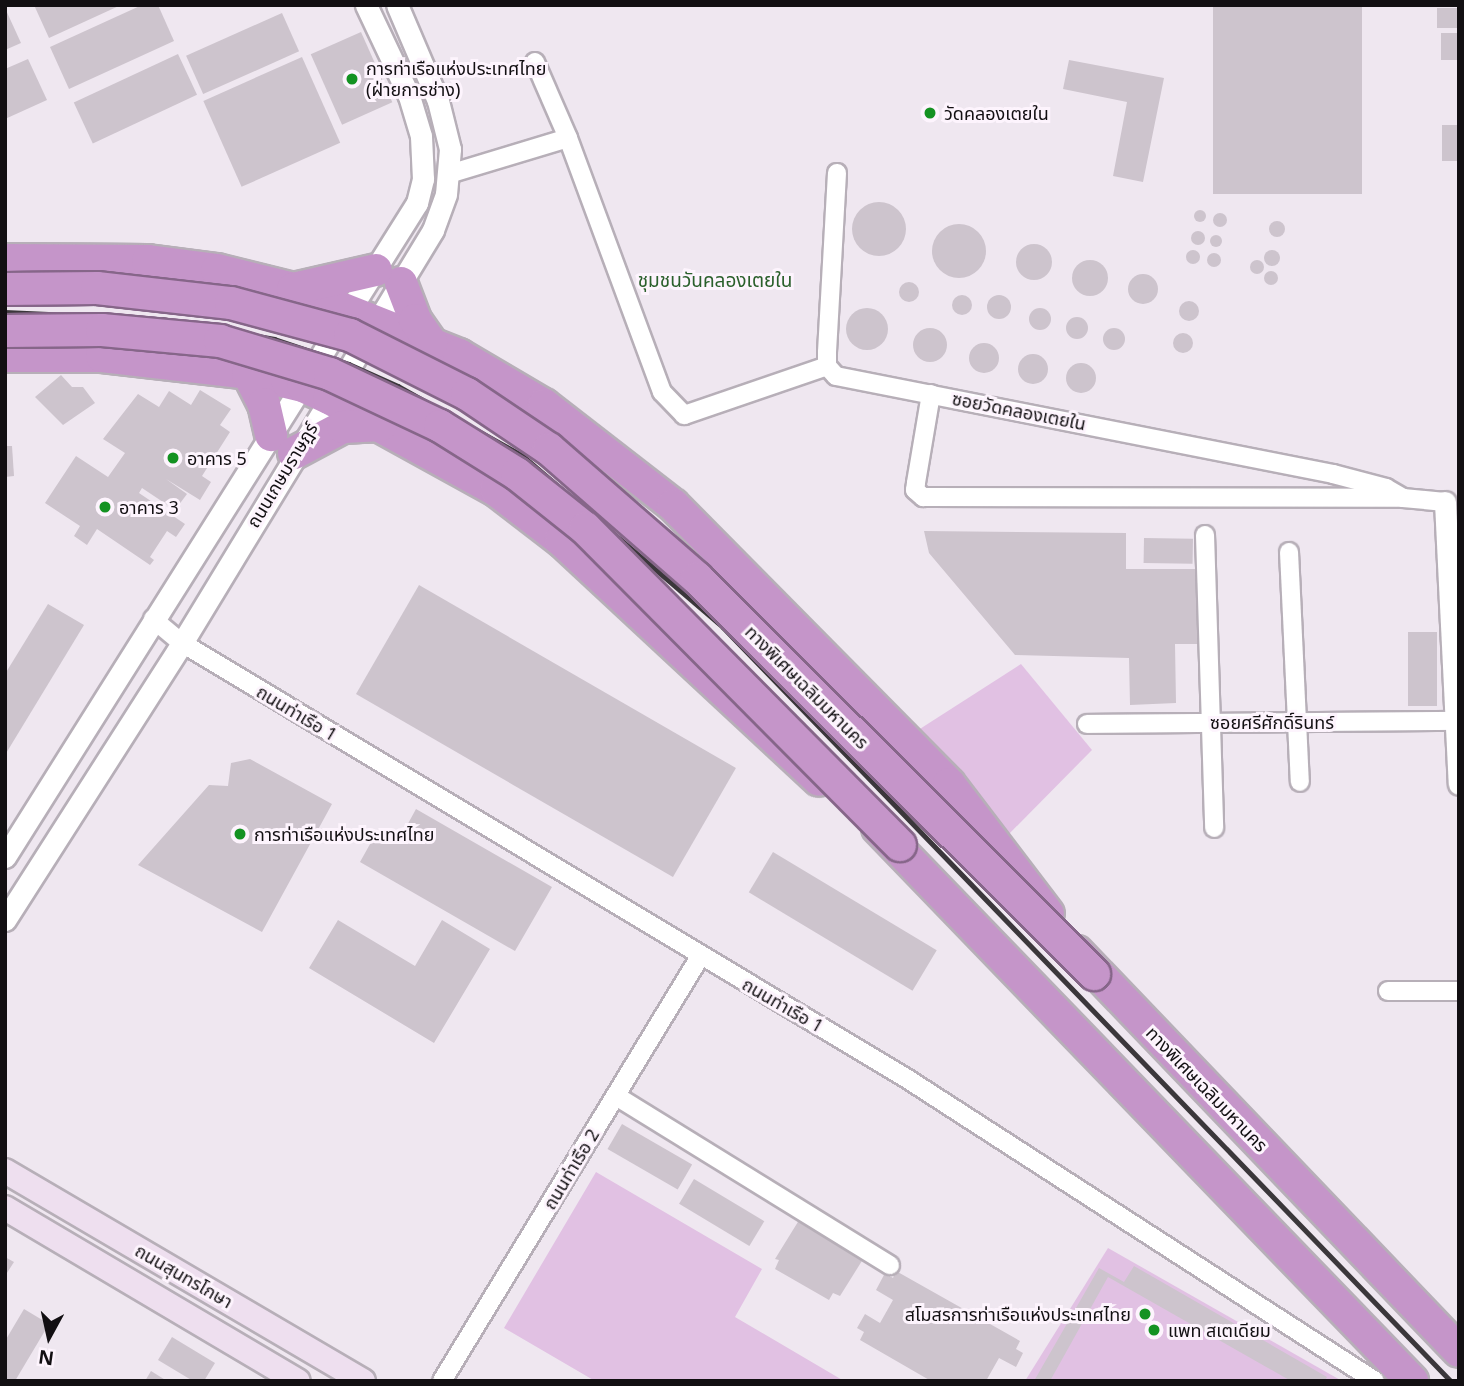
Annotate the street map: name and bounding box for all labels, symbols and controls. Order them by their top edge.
place label: การท่าเรือแห่งประเทศไทย (ฝ่ายการช่าง) [366,58,546,100]
marker: การท่าเรือแห่งประเทศไทย (ฝ่ายการช่าง) [344,71,360,87]
place label: วัดคลองเตยใน [944,102,1049,124]
marker: วัดคลองเตยใน [922,105,938,121]
district label: ชุมชนวันคลองเตยใน [638,270,792,292]
street label: ซอยวัดคลองเตยใน [950,387,1088,435]
street label: ถนนเกษมราษฎร์ [242,419,322,531]
place label: อาคาร 5 [187,447,247,469]
marker: อาคาร 5 [165,450,181,466]
place label: อาคาร 3 [119,496,179,518]
marker: อาคาร 3 [97,499,113,515]
street label: ทางพิเศษเฉลิมมหานคร [741,621,873,753]
street label: ถนนท่าเรือ 1 [253,680,341,746]
street label: ซอยศรีศักดิ์รินทร์ [1210,711,1334,733]
place label: การท่าเรือแห่งประเทศไทย [254,823,434,845]
marker: การท่าเรือแห่งประเทศไทย [232,826,248,842]
street label: ถนนท่าเรือ 1 [738,973,828,1037]
street label: ทางพิเศษเฉลิมมหานคร [1142,1022,1272,1156]
street label: ถนนท่าเรือ 2 [538,1125,604,1213]
street label: ถนนสุนทรโกษา [131,1239,237,1313]
north arrow [14,1302,84,1372]
place label: สโมสรการท่าเรือแห่งประเทศไทย [905,1303,1131,1325]
marker: สโมสรการท่าเรือแห่งประเทศไทย [1137,1306,1153,1322]
place label: แพท สเตเดียม [1168,1319,1271,1341]
marker: แพท สเตเดียม [1146,1322,1162,1338]
text: N [37,1344,56,1372]

